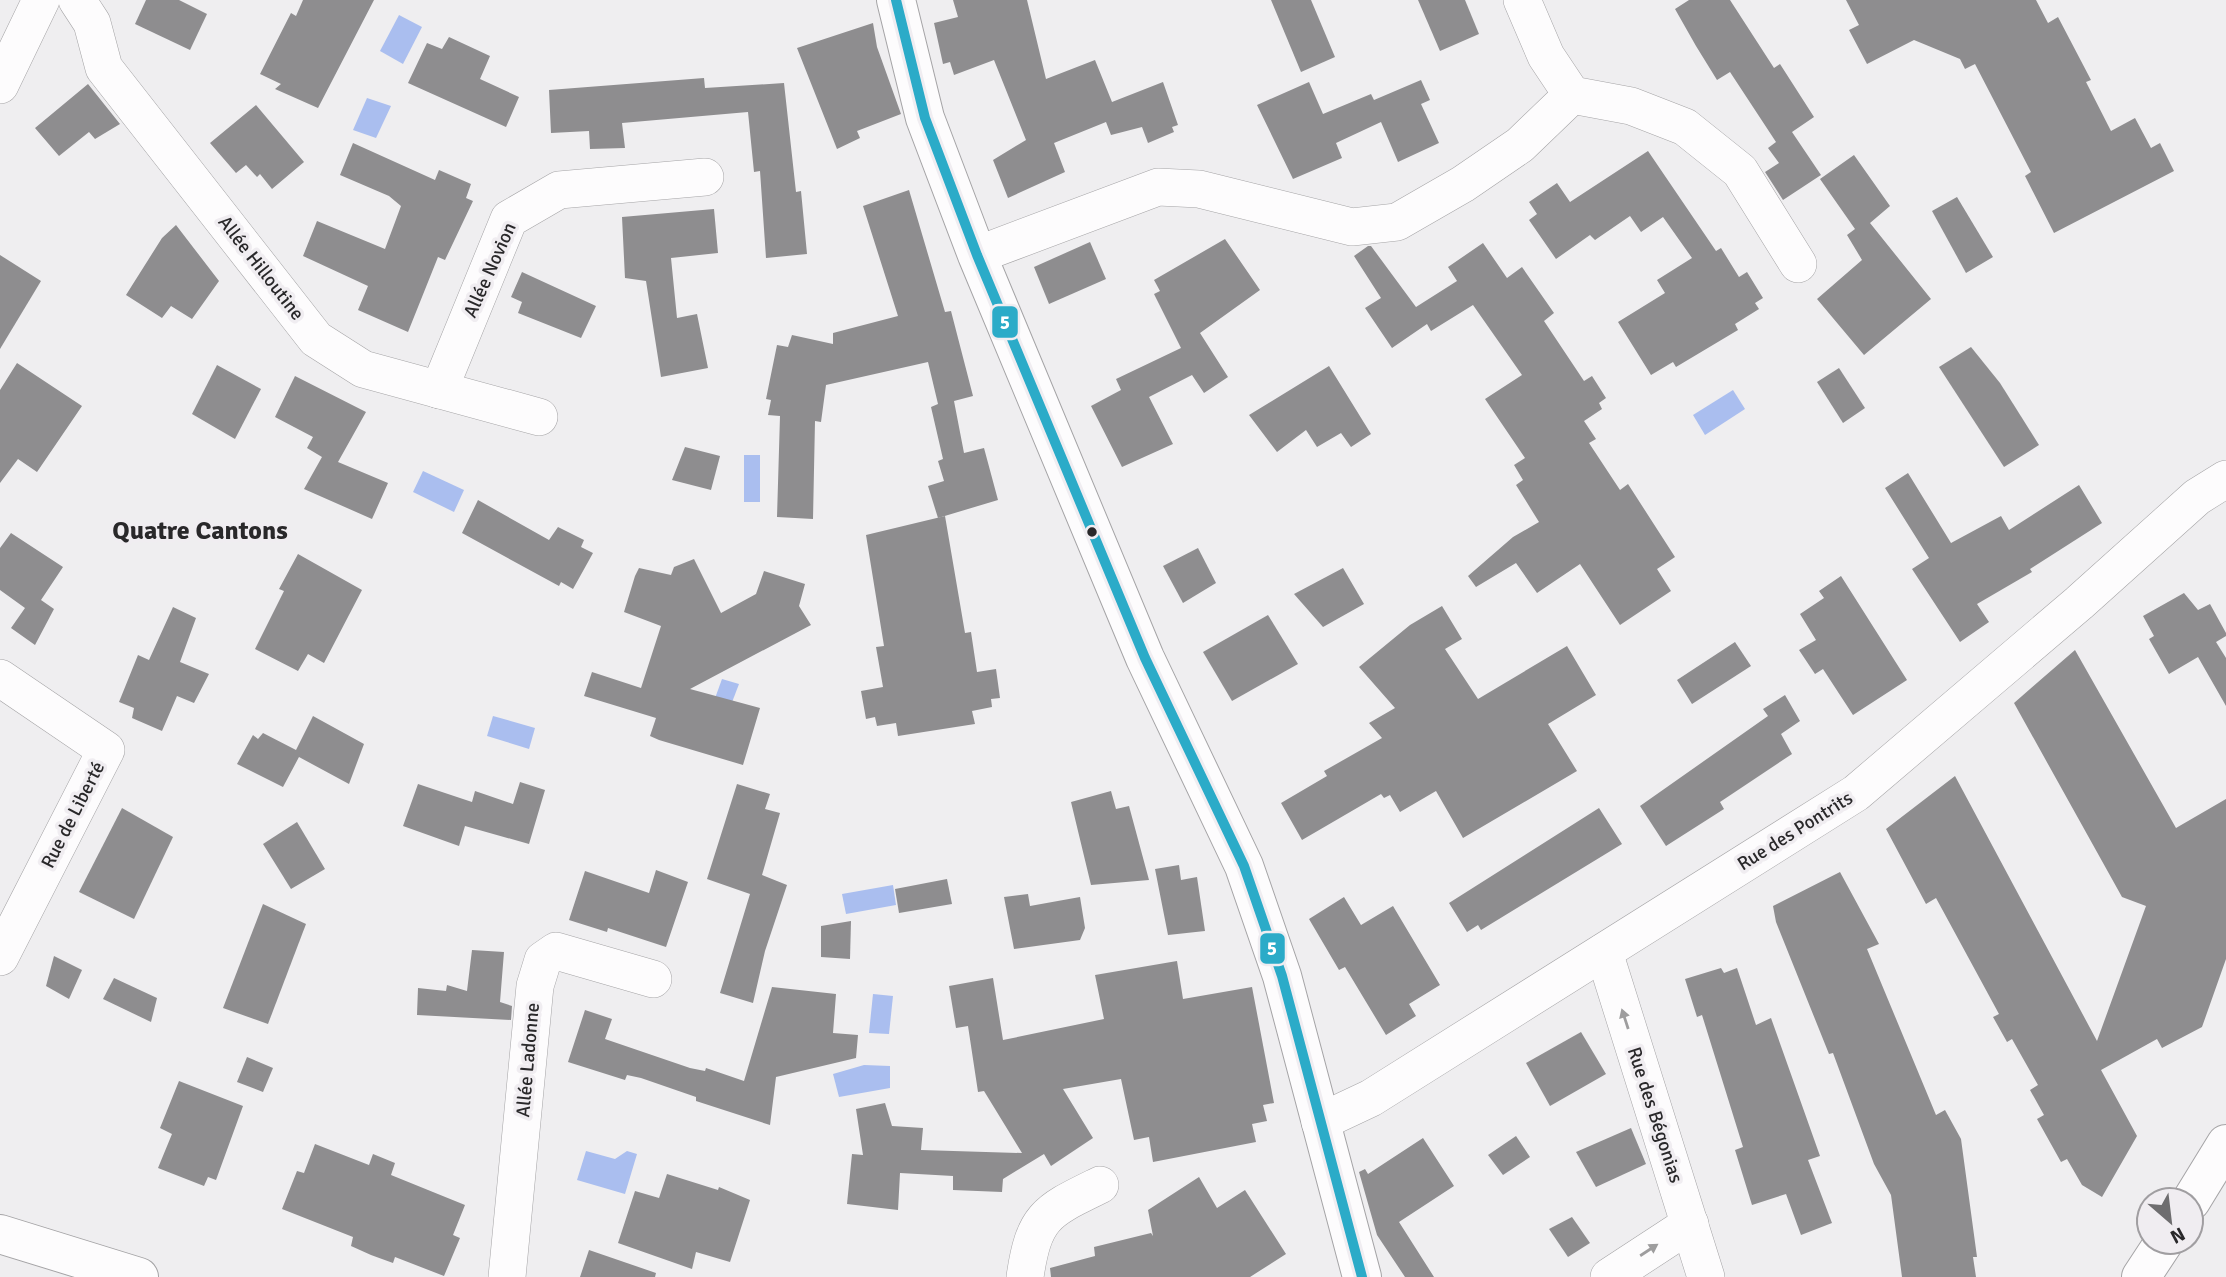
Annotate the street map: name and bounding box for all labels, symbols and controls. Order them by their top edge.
street label: Allée Hilloutine [213,211,309,325]
street label: Allée Novion [458,219,522,321]
line badge: 5 [991,305,1019,339]
text: 5 [1000,311,1010,335]
district label: Quatre Cantons [112,515,288,547]
unlabelled marker [1085,525,1099,539]
street label: Rue de Liberté [36,758,110,872]
street label: Rue des Pontrits [1733,786,1857,876]
line badge: 5 [1259,932,1286,965]
text: 5 [1267,937,1277,961]
street label: Allée Ladonne [511,1002,545,1118]
one-way arrow [1619,1008,1630,1029]
street label: Rue des Bégonias [1622,1044,1688,1186]
north arrow [2135,1186,2205,1256]
text: N [2166,1221,2189,1249]
one-way arrow [1640,1244,1659,1257]

